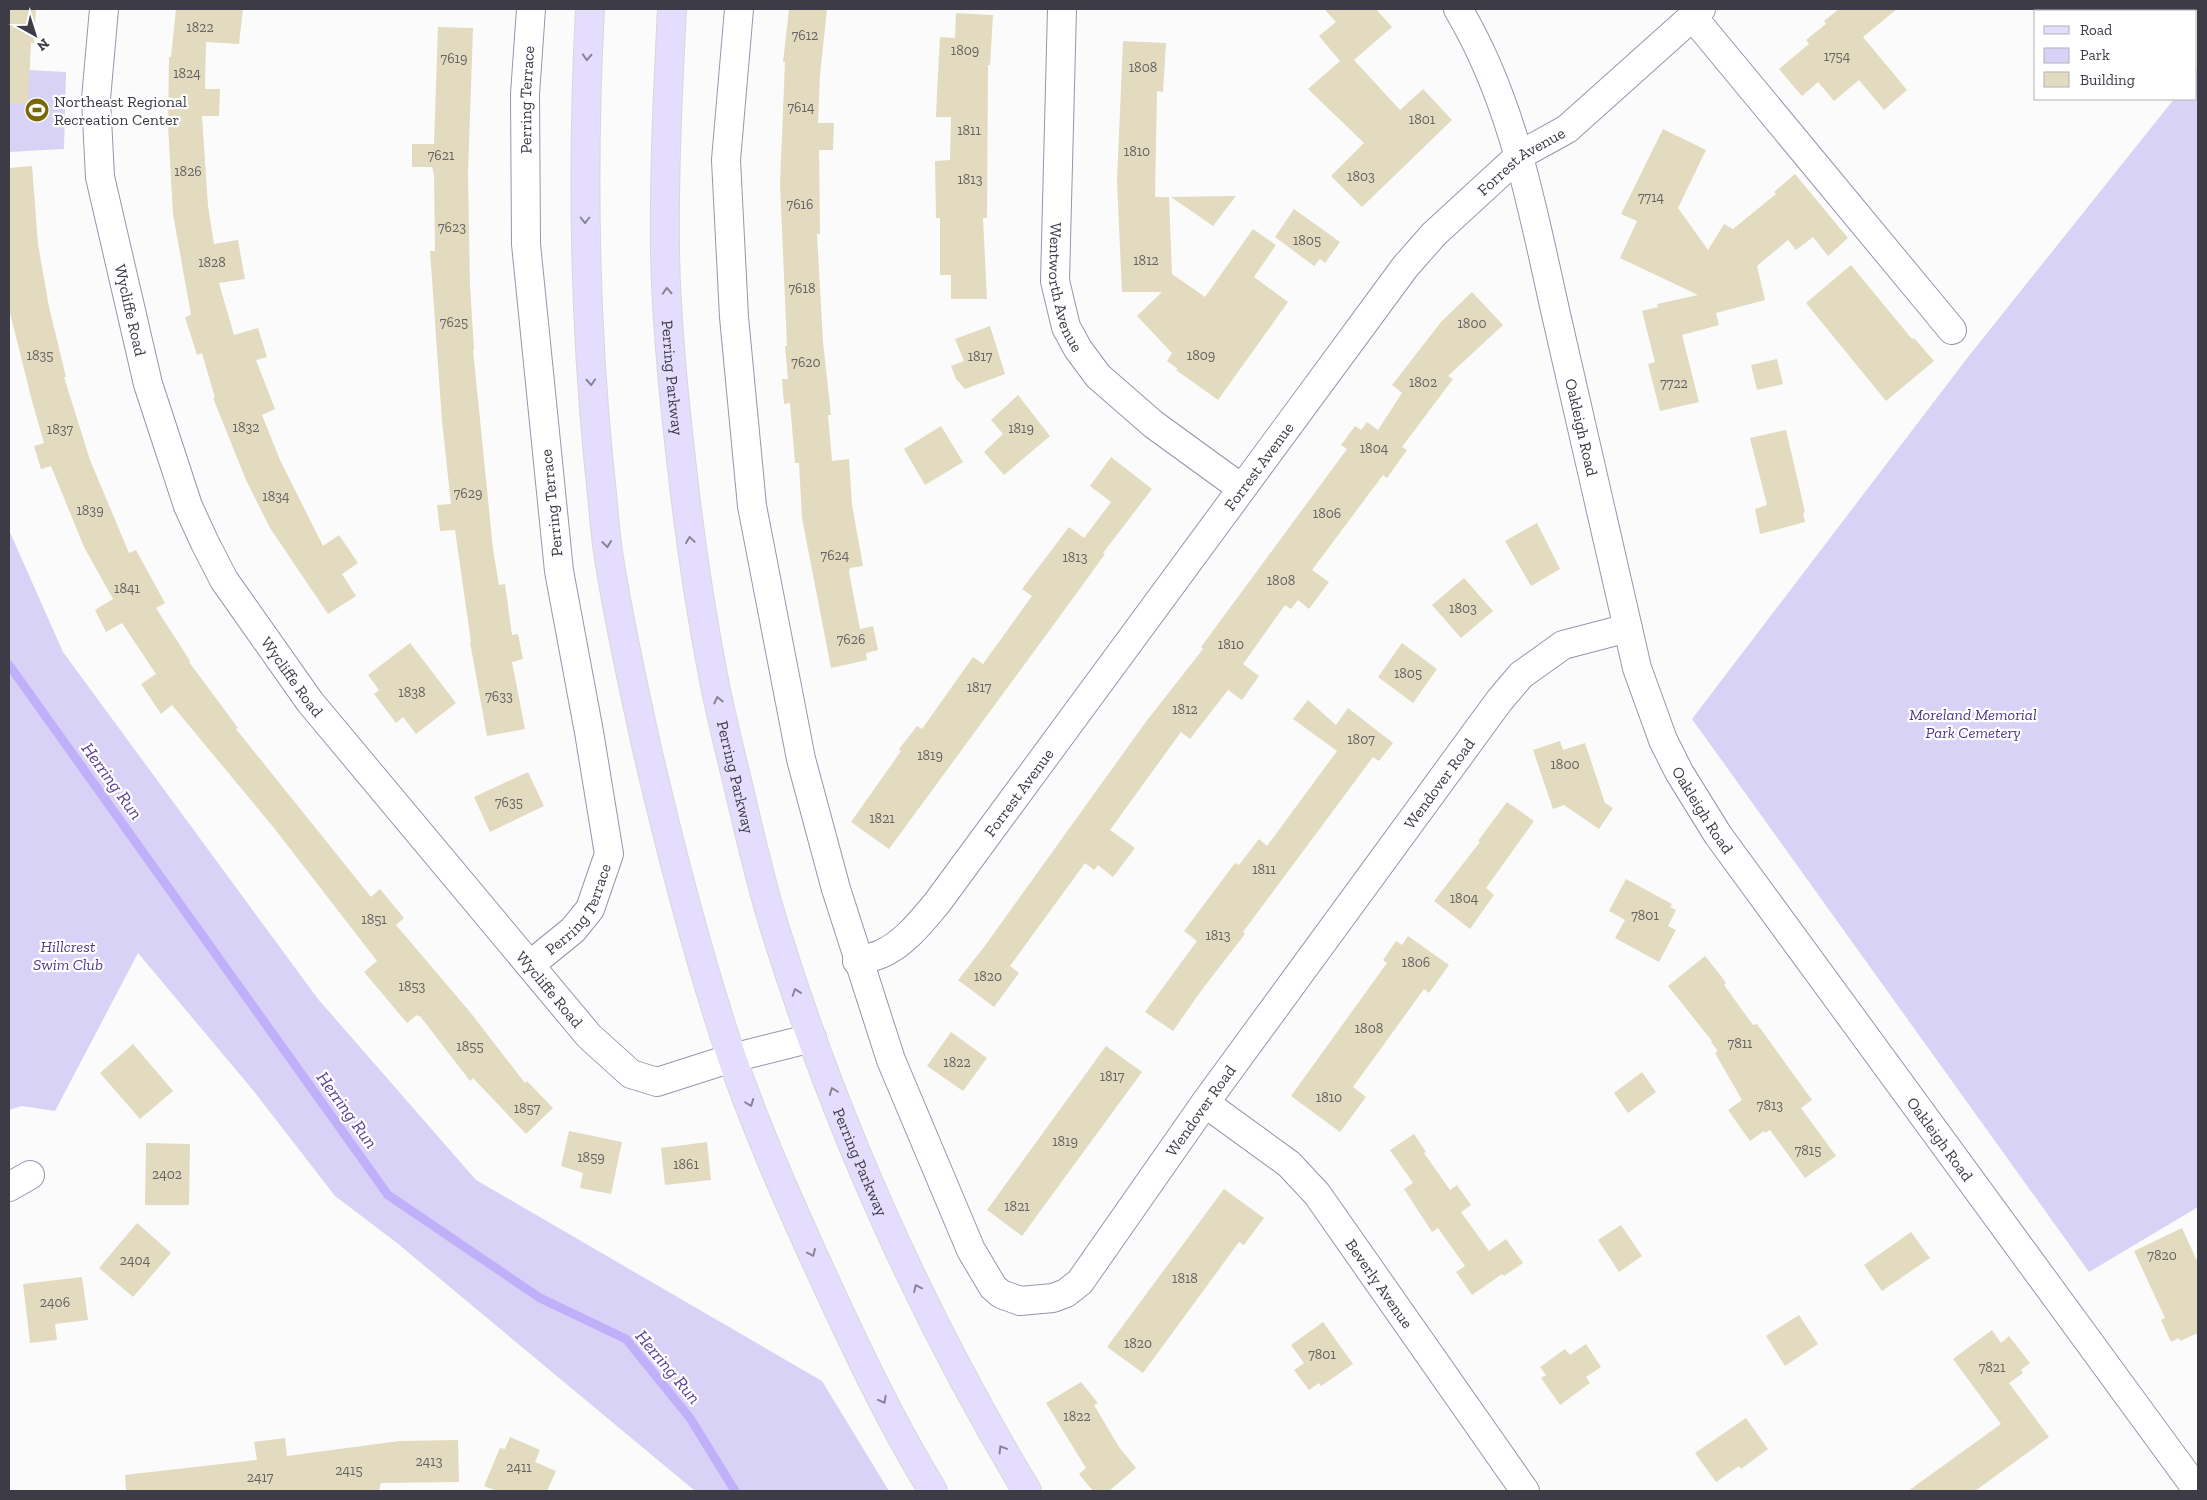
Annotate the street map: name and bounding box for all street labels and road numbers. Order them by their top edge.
street label: Perring Terrace [516,45,538,154]
street label: Forrest Avenue [1473,123,1568,200]
street label: Wentworth Avenue [1045,222,1087,355]
street label: Wycliffe Road [110,262,150,358]
street label: Perring Parkway [658,319,687,437]
street label: Oakleigh Road [1561,377,1602,478]
street label: Forrest Avenue [1220,419,1298,514]
street label: Perring Terrace [536,448,567,558]
street label: Wycliffe Road [257,633,327,721]
street label: Perring Parkway [713,719,758,836]
street label: Wendover Road [1400,734,1479,833]
street label: Forrest Avenue [980,745,1058,840]
street label: Oakleigh Road [1668,763,1737,858]
street label: Perring Terrace [541,861,615,959]
street label: Wycliffe Road [512,947,587,1032]
street label: Wendover Road [1162,1061,1240,1160]
street label: Oakleigh Road [1903,1093,1977,1185]
street label: Perring Parkway [829,1105,892,1220]
street label: Beverly Avenue [1341,1235,1417,1332]

